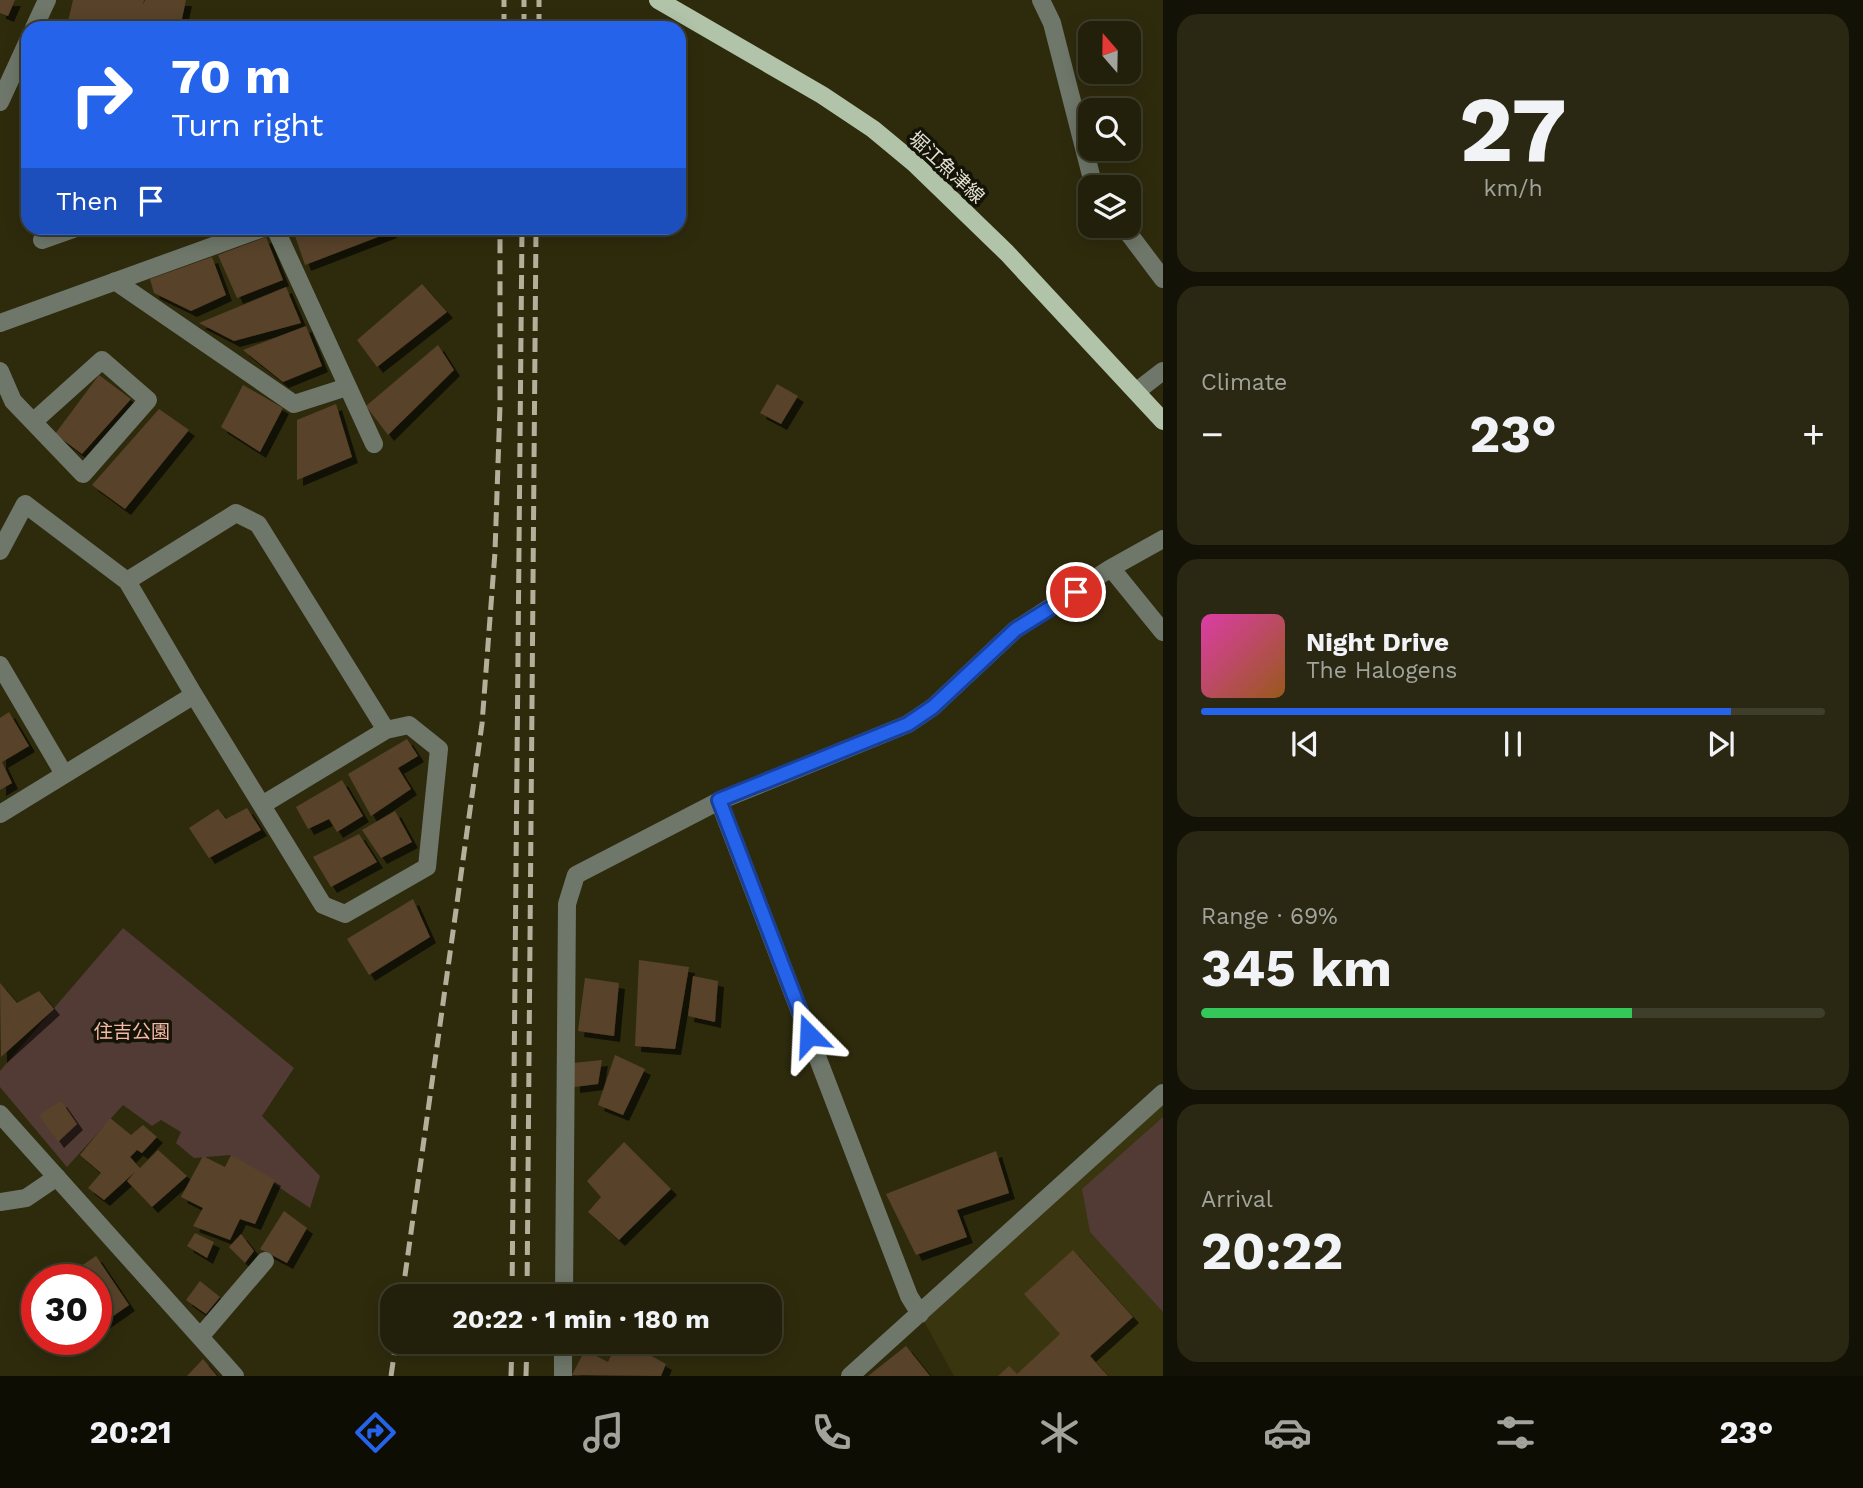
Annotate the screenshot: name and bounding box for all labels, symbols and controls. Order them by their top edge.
north arrow [1078,21,1141,84]
map controls [1078,21,1141,238]
text: 70 m [171,47,291,105]
icon: right [56,49,147,140]
text: 27 [1459,76,1567,183]
button: search [1078,98,1141,161]
text: Turn right [171,106,323,144]
street label: 堀江魚津線 [904,127,989,208]
button: layers [1078,175,1141,238]
text: km/h [1483,175,1543,202]
icon: arrive [132,182,170,220]
text: Then [56,186,118,216]
text: Climate [1201,369,1287,396]
text: 23° [1469,404,1557,465]
text: − [1201,412,1224,456]
text: + [1802,412,1825,456]
pin [1046,562,1106,622]
icon: arrive [1057,573,1095,611]
text: Night Drive [1306,627,1449,657]
text: The Halogens [1306,657,1457,684]
icon: previous [1286,725,1324,763]
icon: pause [1494,725,1532,763]
icon: next [1702,725,1740,763]
text: Range · 69% [1201,903,1338,930]
text: 345 km [1201,938,1392,999]
position arrow [772,998,846,1072]
park label: 住吉公園 [94,1020,170,1043]
text: Arrival [1201,1186,1273,1213]
text: 20:22 [1201,1221,1343,1282]
speed limit sign: 30 [21,1264,112,1355]
text: 20:22 · 1 min · 180 m [452,1304,710,1334]
icon: directions [351,1408,400,1457]
icon: music [579,1408,628,1457]
icon: phone [807,1408,856,1457]
icon: climate [1035,1408,1084,1457]
icon: car [1263,1408,1312,1457]
icon: filters [1491,1408,1540,1457]
text: 20:21 [90,1413,172,1451]
text: 23° [1720,1413,1773,1451]

